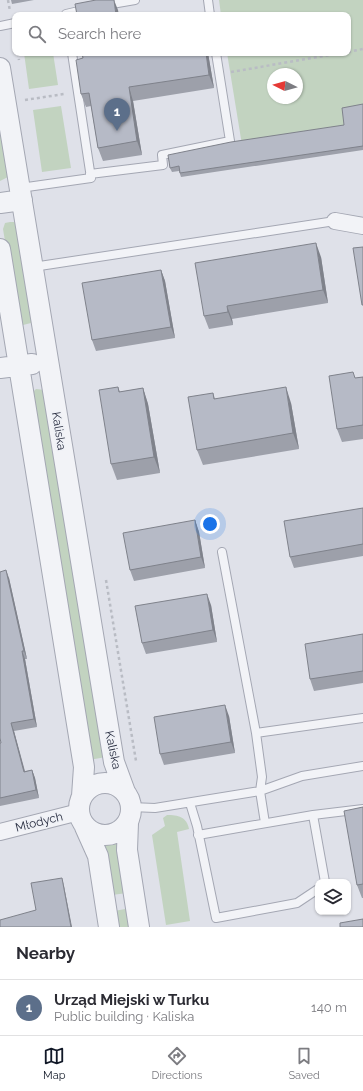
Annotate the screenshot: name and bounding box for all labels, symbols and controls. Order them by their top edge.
search box [12,12,351,56]
icon: search [26,23,48,45]
text: Search here [58,25,141,43]
north arrow [267,68,303,104]
pin: 1 [104,98,130,131]
street label: Kaliska [49,411,69,451]
your location [200,514,220,534]
street label: Kaliska [102,730,124,770]
street label: Młodych [14,809,64,835]
map controls [315,879,351,915]
button: layers [315,879,351,915]
text: Nearby [16,943,75,963]
text: Urząd Miejski w Turku [54,991,209,1009]
text: 1 [26,1000,32,1015]
text: 140 m [311,1000,347,1015]
text: Public building · Kaliska [54,1009,194,1024]
tab: Map [43,1045,65,1082]
tab: Directions [152,1045,202,1082]
tab: Saved [288,1045,320,1082]

